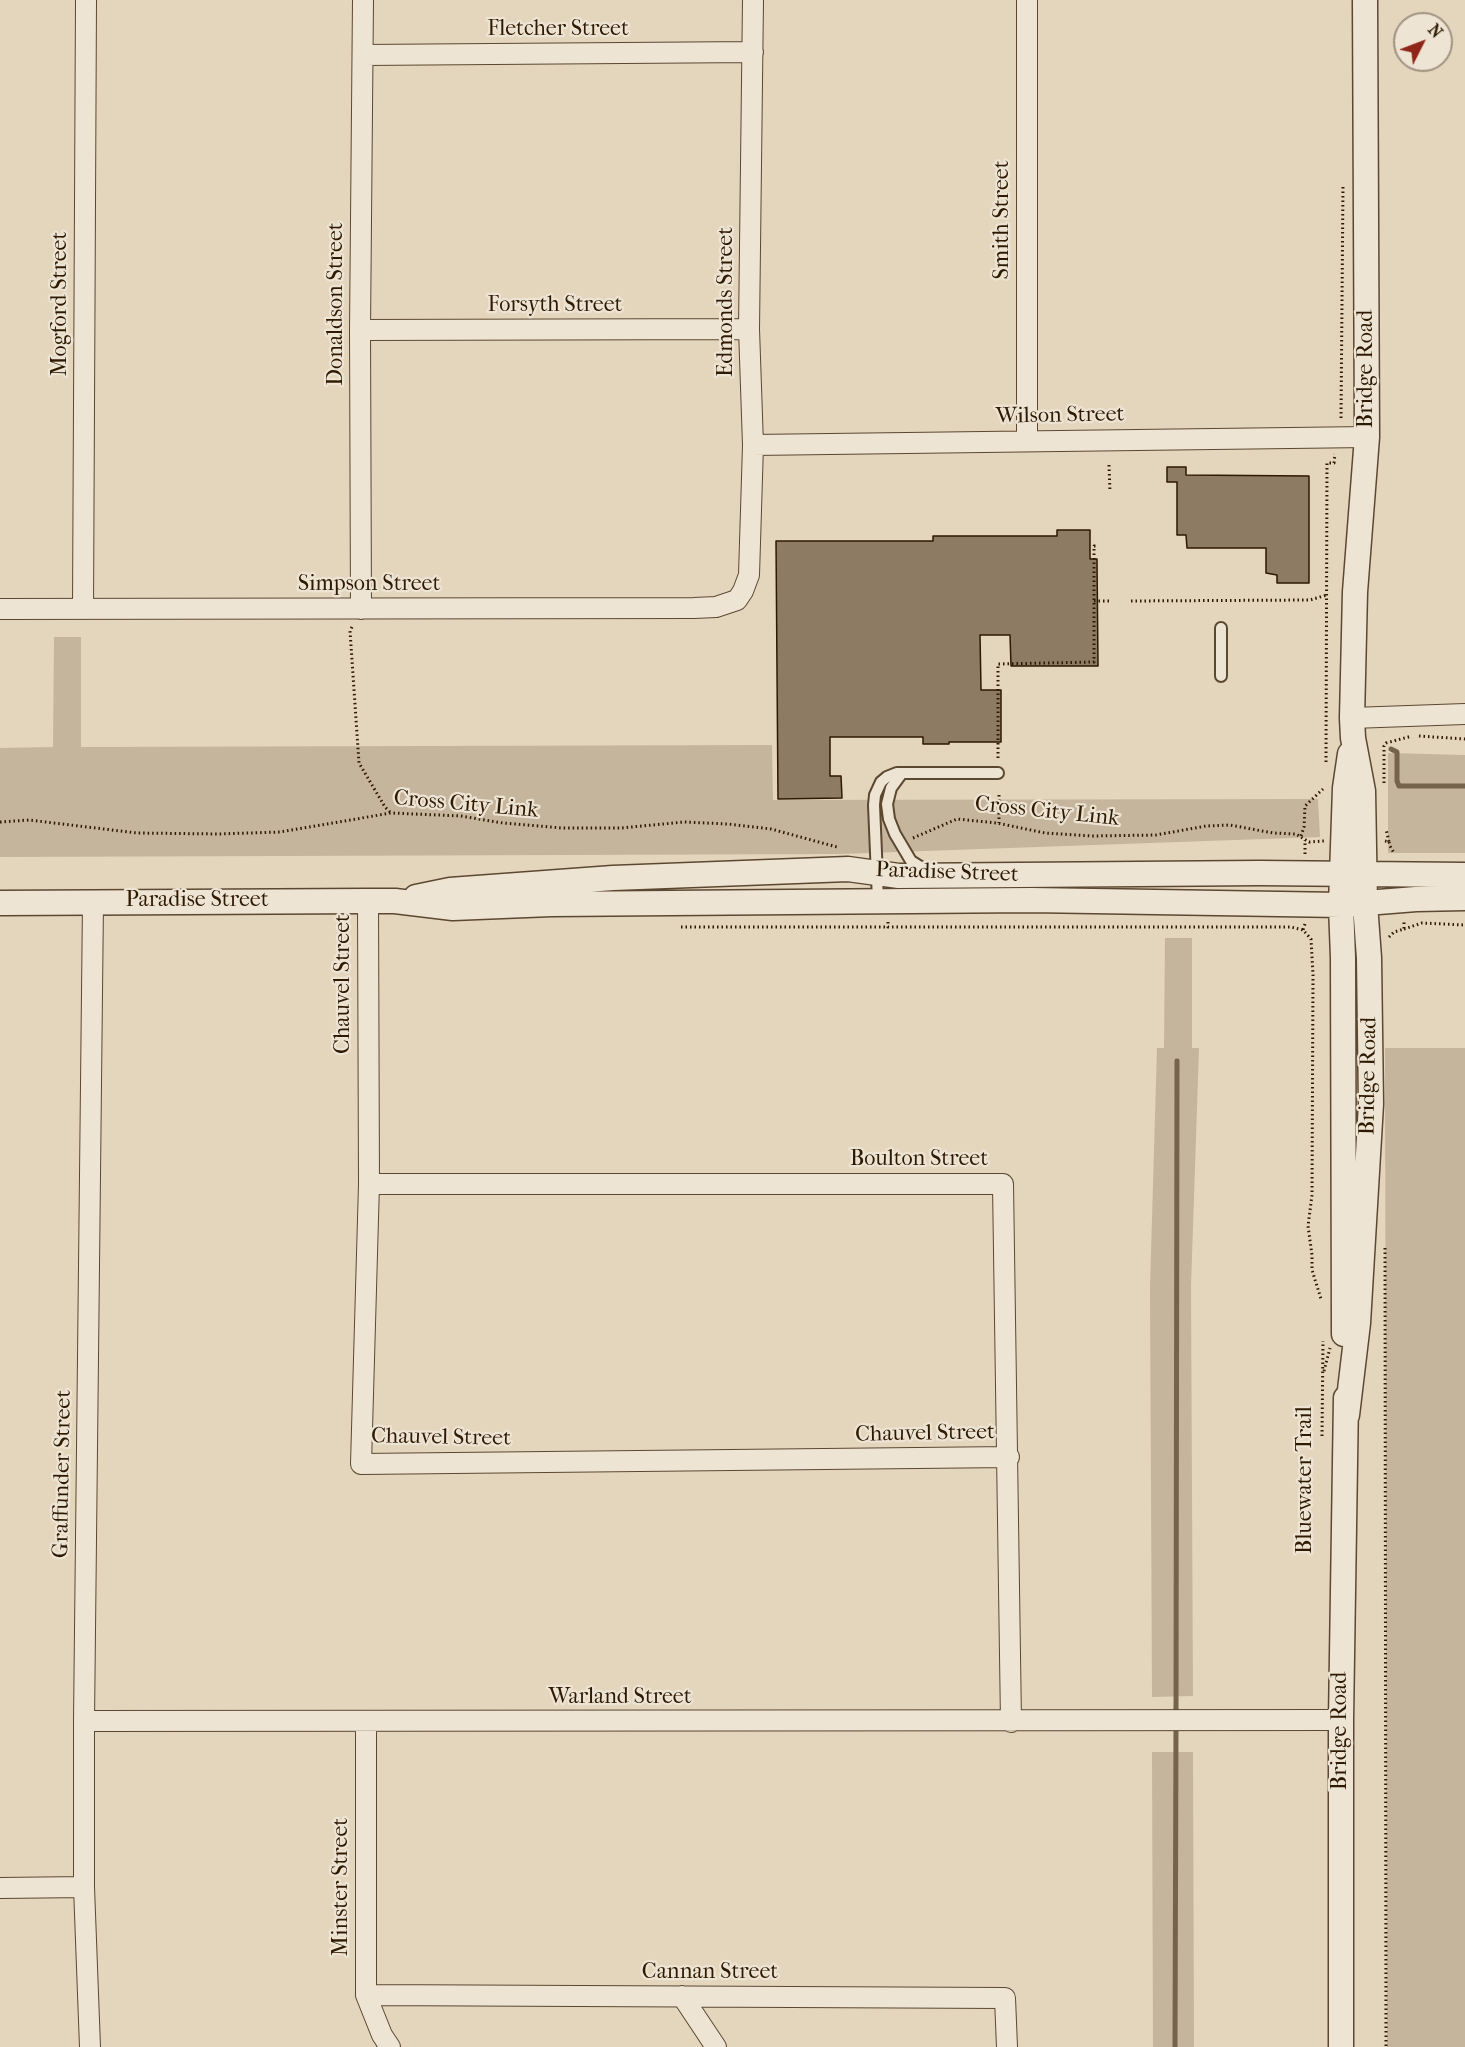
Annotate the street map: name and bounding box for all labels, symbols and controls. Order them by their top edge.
north arrow [1393,12,1453,72]
street label: Fletcher Street [487,17,629,43]
text: N [1424,20,1446,42]
street label: Smith Street [990,160,1016,280]
street label: Donaldson Street [324,222,350,386]
street label: Edmonds Street [714,227,740,377]
street label: Mogford Street [48,232,74,376]
street label: Forsyth Street [488,293,622,319]
street label: Bridge Road [1354,310,1380,428]
street label: Wilson Street [995,402,1125,430]
street label: Simpson Street [298,572,440,598]
street label: Cross City Link [393,786,539,824]
street label: Cross City Link [973,791,1121,833]
street label: Paradise Street [875,857,1019,889]
street label: Paradise Street [125,888,269,914]
street label: Chauvel Street [331,914,357,1054]
street label: Bridge Road [1355,1017,1383,1135]
street label: Boulton Street [850,1147,988,1173]
street label: Graffunder Street [48,1390,78,1558]
street label: Bluewater Trail [1293,1406,1319,1554]
street label: Chauvel Street [855,1420,995,1448]
street label: Chauvel Street [371,1424,511,1452]
street label: Bridge Road [1328,1672,1354,1790]
street label: Warland Street [548,1685,692,1711]
street label: Minster Street [329,1818,355,1956]
street label: Cannan Street [642,1960,778,1986]

